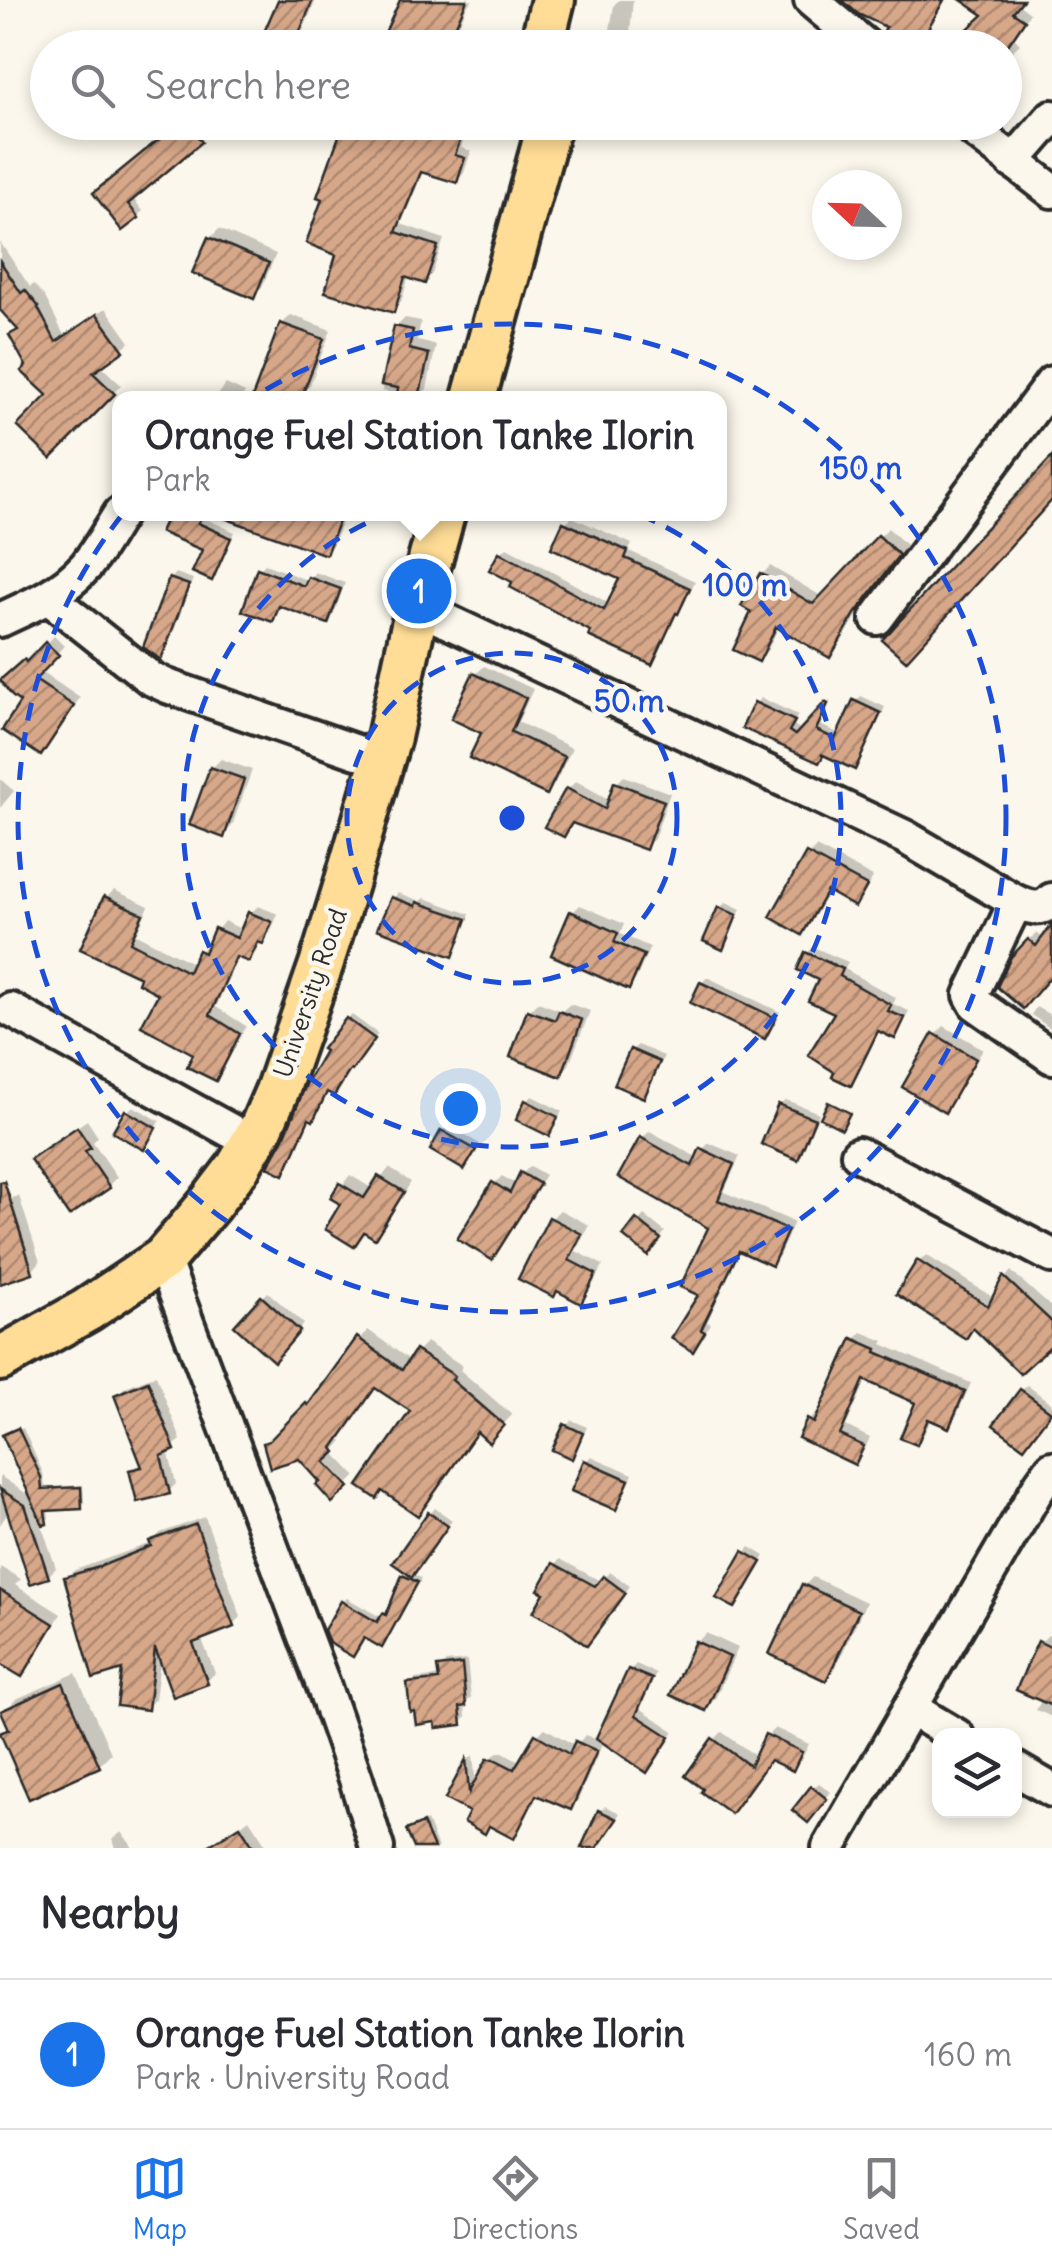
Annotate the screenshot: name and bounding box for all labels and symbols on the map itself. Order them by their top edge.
north arrow [812,170,902,260]
text: 150 m [820,449,902,487]
pin: 1 [386,554,452,628]
text: 100 m [703,566,787,604]
text: 50 m [594,682,664,720]
centre of rings [494,800,530,836]
street label: University Road [266,904,354,1082]
your location [435,1083,486,1134]

